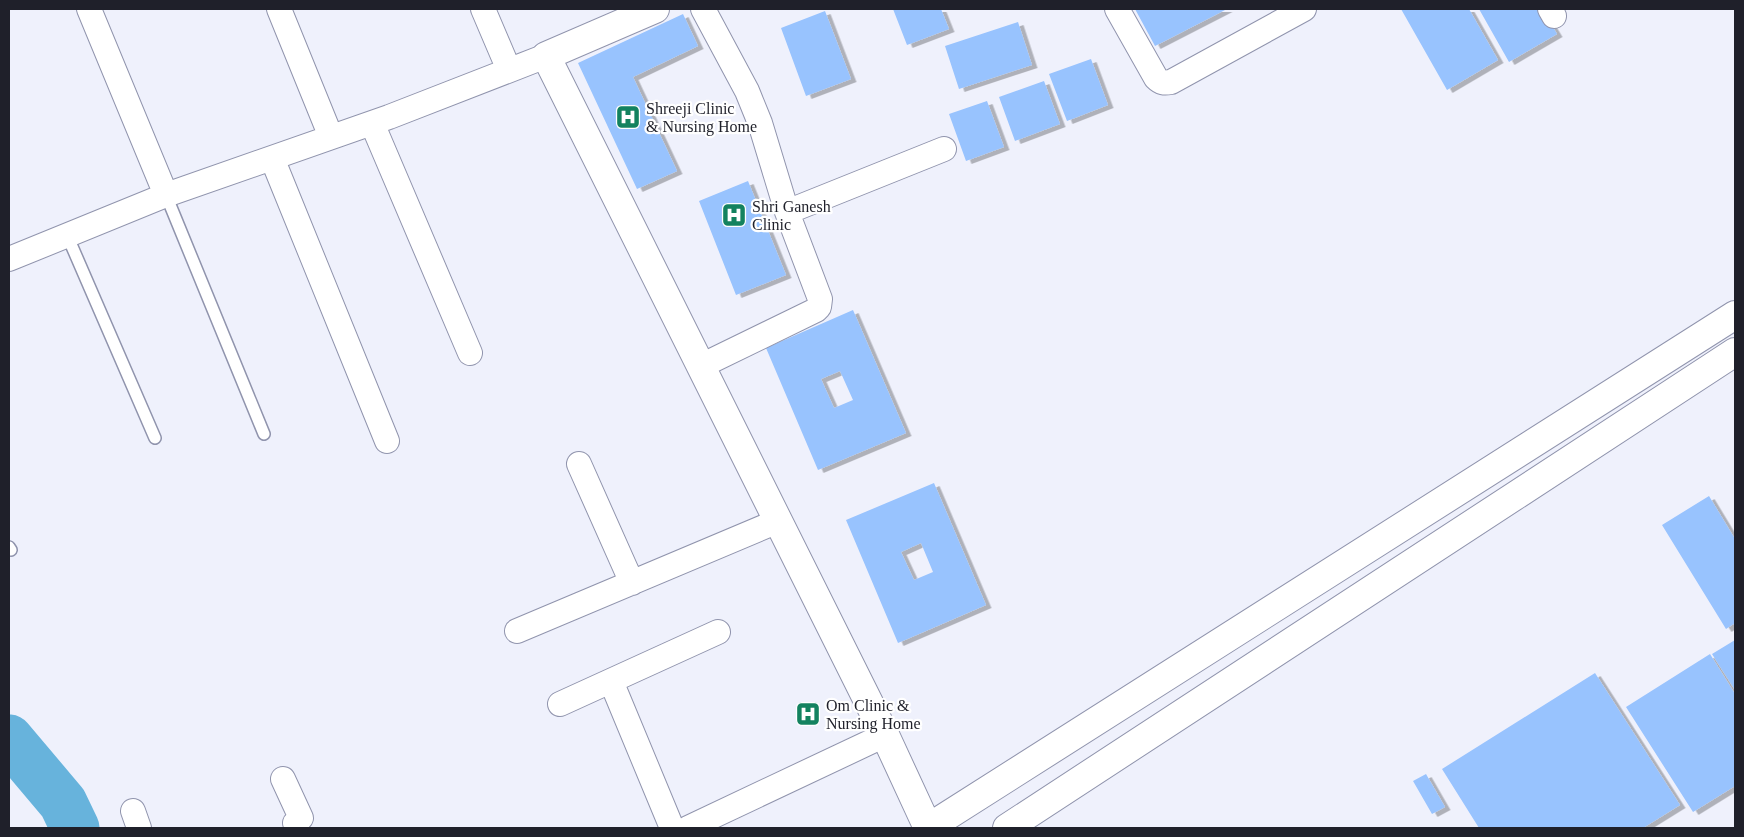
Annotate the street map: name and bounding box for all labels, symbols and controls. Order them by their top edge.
place label: Shreeji Clinic & Nursing Home [646,100,757,136]
hospital icon: Shreeji Clinic & Nursing Home [615,104,641,130]
place label: Shri Ganesh Clinic [752,198,831,233]
hospital icon: Shri Ganesh Clinic [721,202,747,228]
place label: Om Clinic & Nursing Home [826,697,921,733]
hospital icon: Om Clinic & Nursing Home [795,701,821,727]

